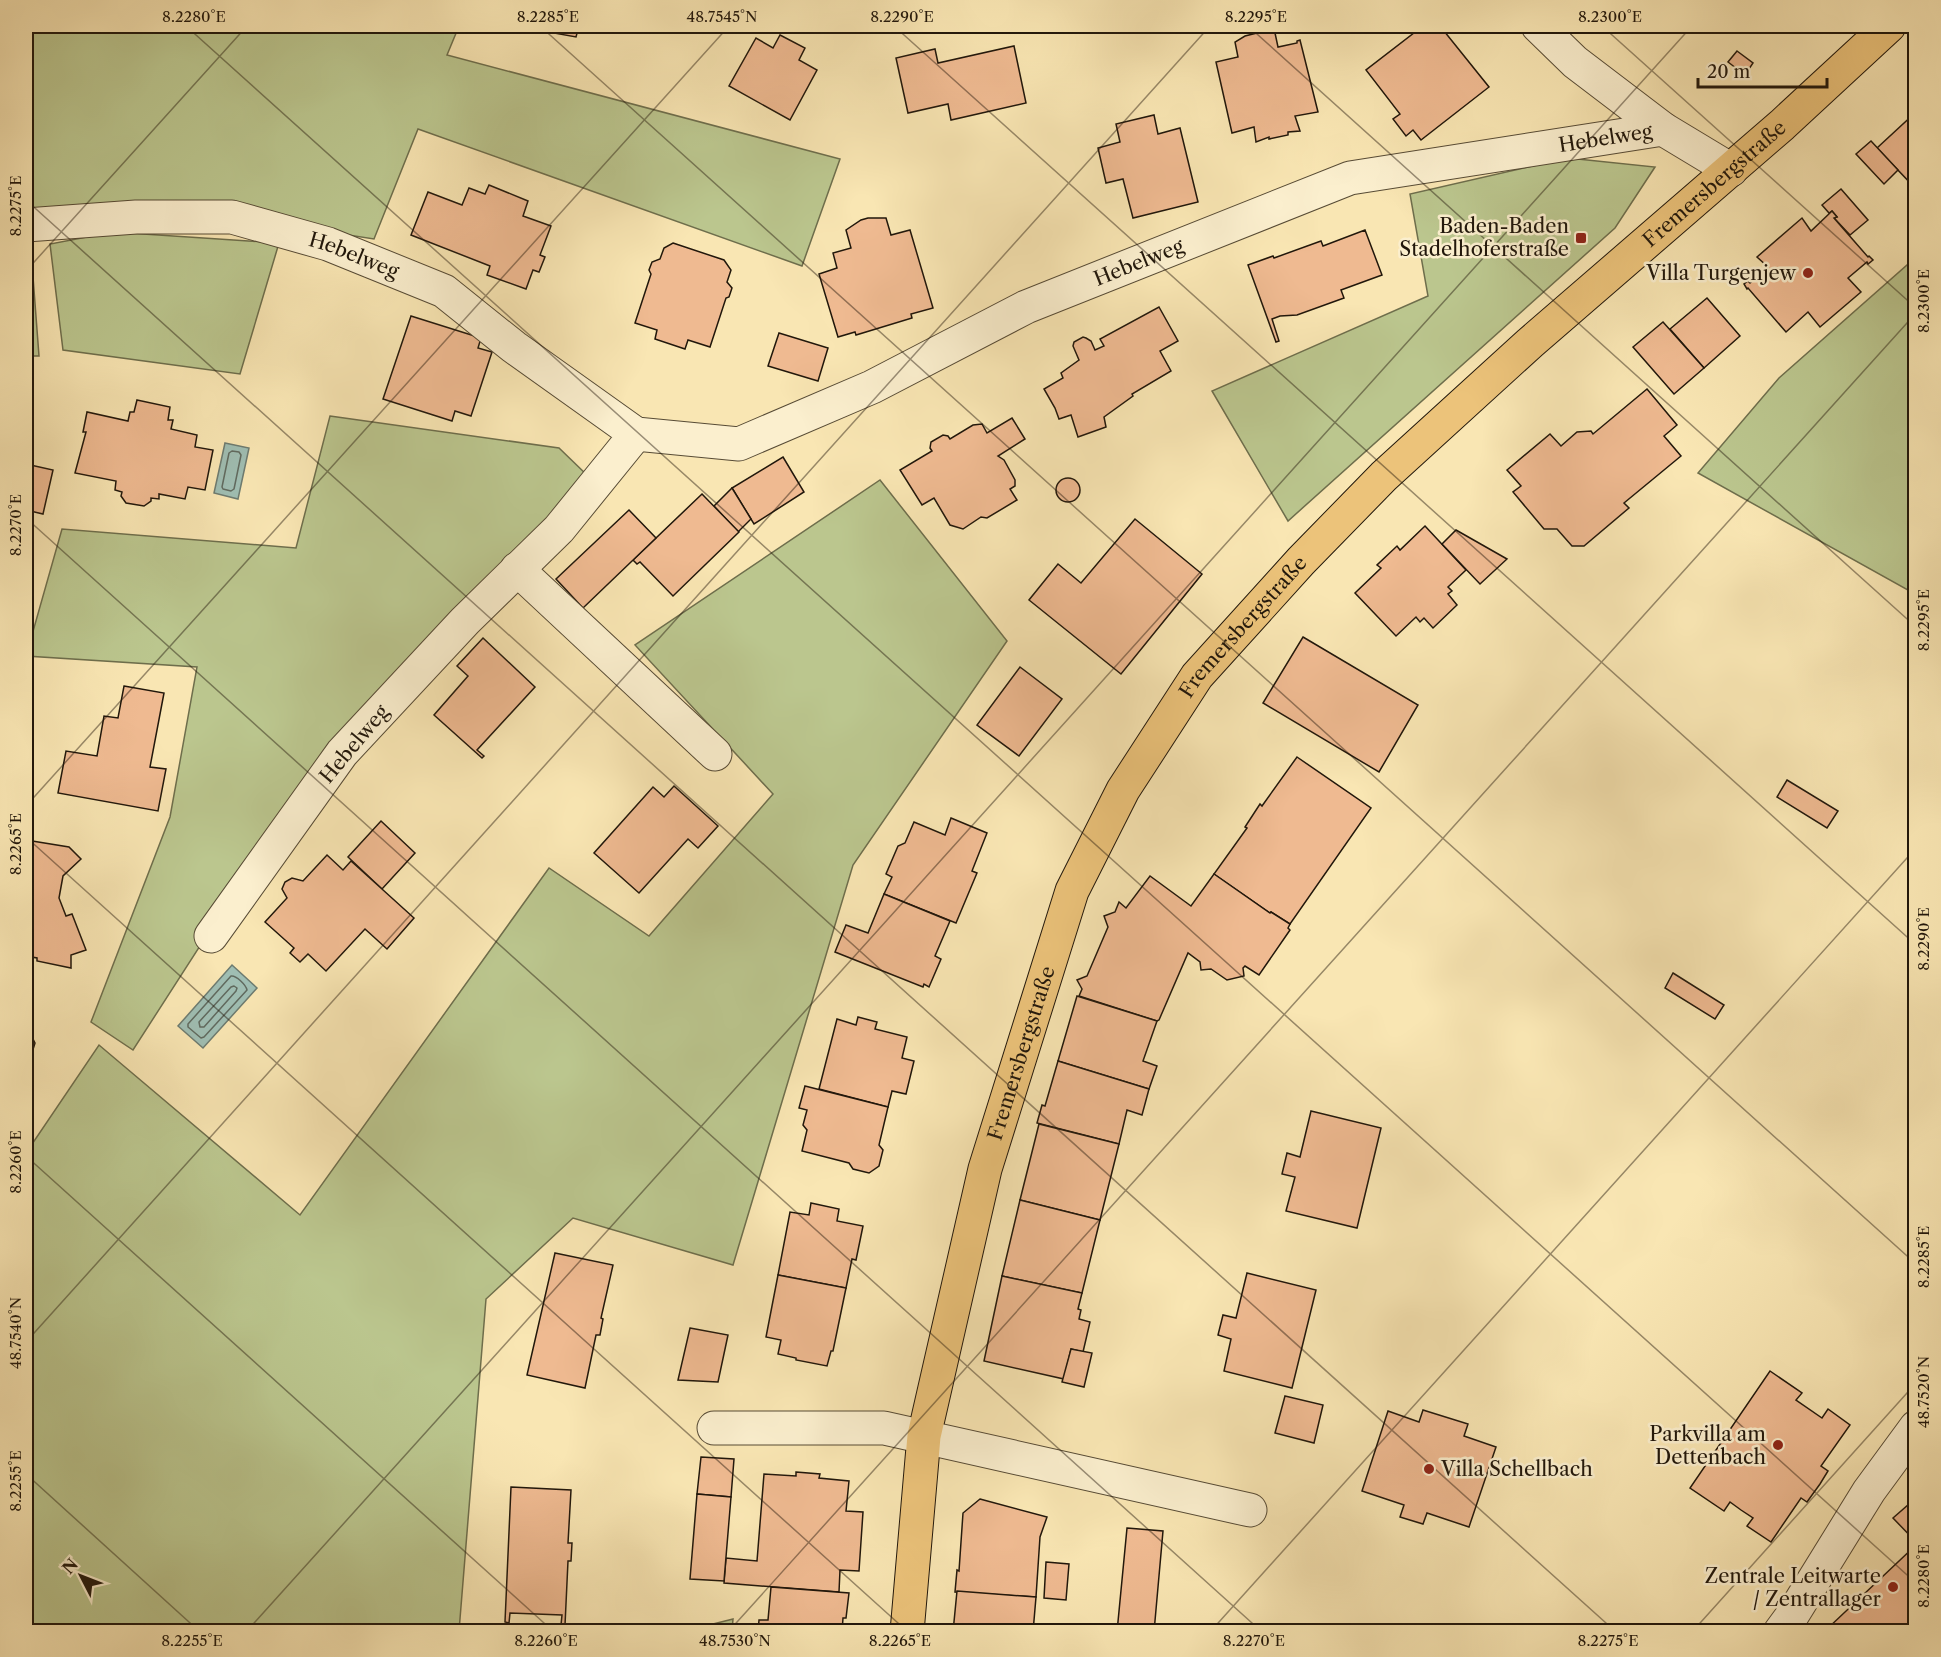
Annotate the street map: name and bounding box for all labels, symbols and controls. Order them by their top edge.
text: 8.2280°E [162,7,226,26]
text: 8.2285°E [517,7,579,26]
text: 48.7545°N [686,7,758,26]
text: 8.2290°E [870,7,934,26]
text: 8.2295°E [1225,7,1287,26]
text: 8.2300°E [1578,7,1642,26]
scale bar [1698,51,1827,89]
text: 20 m [1707,61,1751,83]
street label: Fremersbergstraße [1638,115,1791,252]
street label: Hebelweg [1557,119,1654,157]
text: 8.2275°E [6,176,25,236]
place label: Baden-Baden Stadelhoferstraße [1399,214,1569,261]
street label: Hebelweg [306,227,403,284]
marker: Baden-Baden Stadelhoferstraße [1574,231,1588,245]
street label: Hebelweg [1090,233,1188,291]
place label: Villa Turgenjew [1645,261,1796,285]
marker: Villa Turgenjew [1801,266,1815,280]
text: 8.2300°E [1914,269,1933,333]
text: 8.2270°E [6,494,25,556]
street label: Fremersbergstraße [1174,551,1312,702]
text: 8.2295°E [1914,589,1933,651]
street label: Hebelweg [314,700,394,788]
text: 8.2265°E [6,813,25,875]
text: 8.2290°E [1914,907,1933,971]
street label: Fremersbergstraße [983,963,1060,1143]
text: 8.2260°E [6,1130,25,1194]
text: 8.2285°E [1914,1226,1933,1288]
text: 48.7540°N [6,1297,25,1369]
text: 48.7520°N [1914,1356,1933,1428]
place label: Parkvilla am Dettenbach [1649,1422,1766,1469]
marker: Parkvilla am Dettenbach [1771,1438,1785,1452]
text: 8.2255°E [6,1450,25,1512]
place label: Villa Schellbach [1440,1457,1593,1481]
marker: Villa Schellbach [1422,1462,1436,1476]
text: 8.2280°E [1914,1544,1933,1608]
north arrow [51,1546,111,1606]
text: N [58,1554,82,1578]
place label: Zentrale Leitwarte / Zentrallager [1705,1564,1882,1611]
marker: Zentrale Leitwarte / Zentrallager [1886,1580,1900,1594]
text: 8.2255°E [161,1631,223,1650]
text: 8.2260°E [514,1631,578,1650]
text: 48.7530°N [699,1631,771,1650]
text: 8.2265°E [869,1631,931,1650]
text: 8.2270°E [1223,1631,1285,1650]
text: 8.2275°E [1578,1631,1638,1650]

